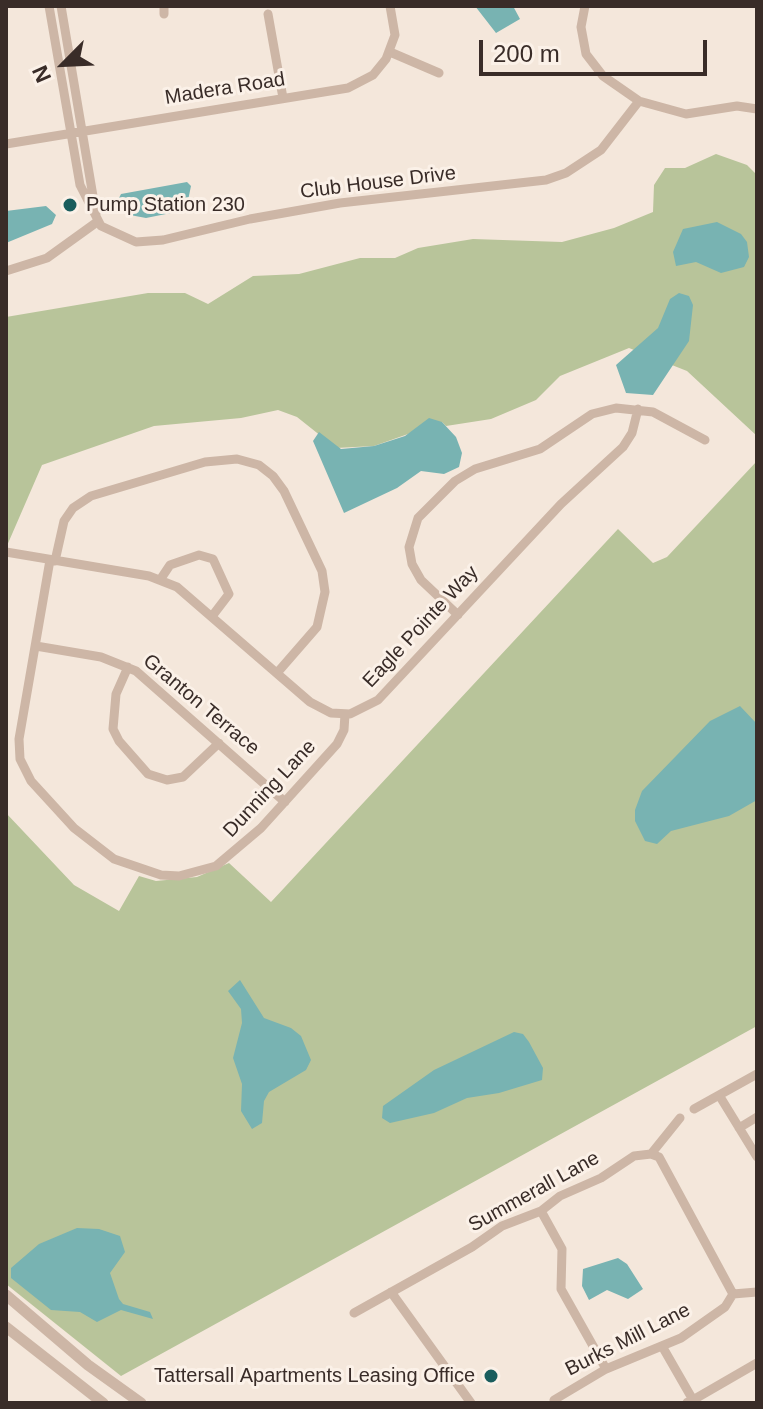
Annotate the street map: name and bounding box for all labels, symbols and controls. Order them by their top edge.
north arrow [24,24,104,104]
scale bar [483,24,711,74]
text: 200 m [493,40,560,67]
text: N [27,62,56,86]
street label: Madera Road [163,68,287,110]
street label: Club House Drive [299,162,457,204]
place label: Pump Station 230 [86,193,245,217]
marker: Pump Station 230 [61,196,79,214]
street label: Eagle Pointe Way [358,561,484,693]
street label: Granton Terrace [138,649,264,761]
street label: Dunning Lane [219,735,321,843]
street label: Summerall Lane [464,1146,604,1238]
street label: Burks Mill Lane [562,1298,694,1382]
place label: Tattersall Apartments Leasing Office [154,1364,475,1388]
marker: Tattersall Apartments Leasing Office [482,1367,500,1385]

